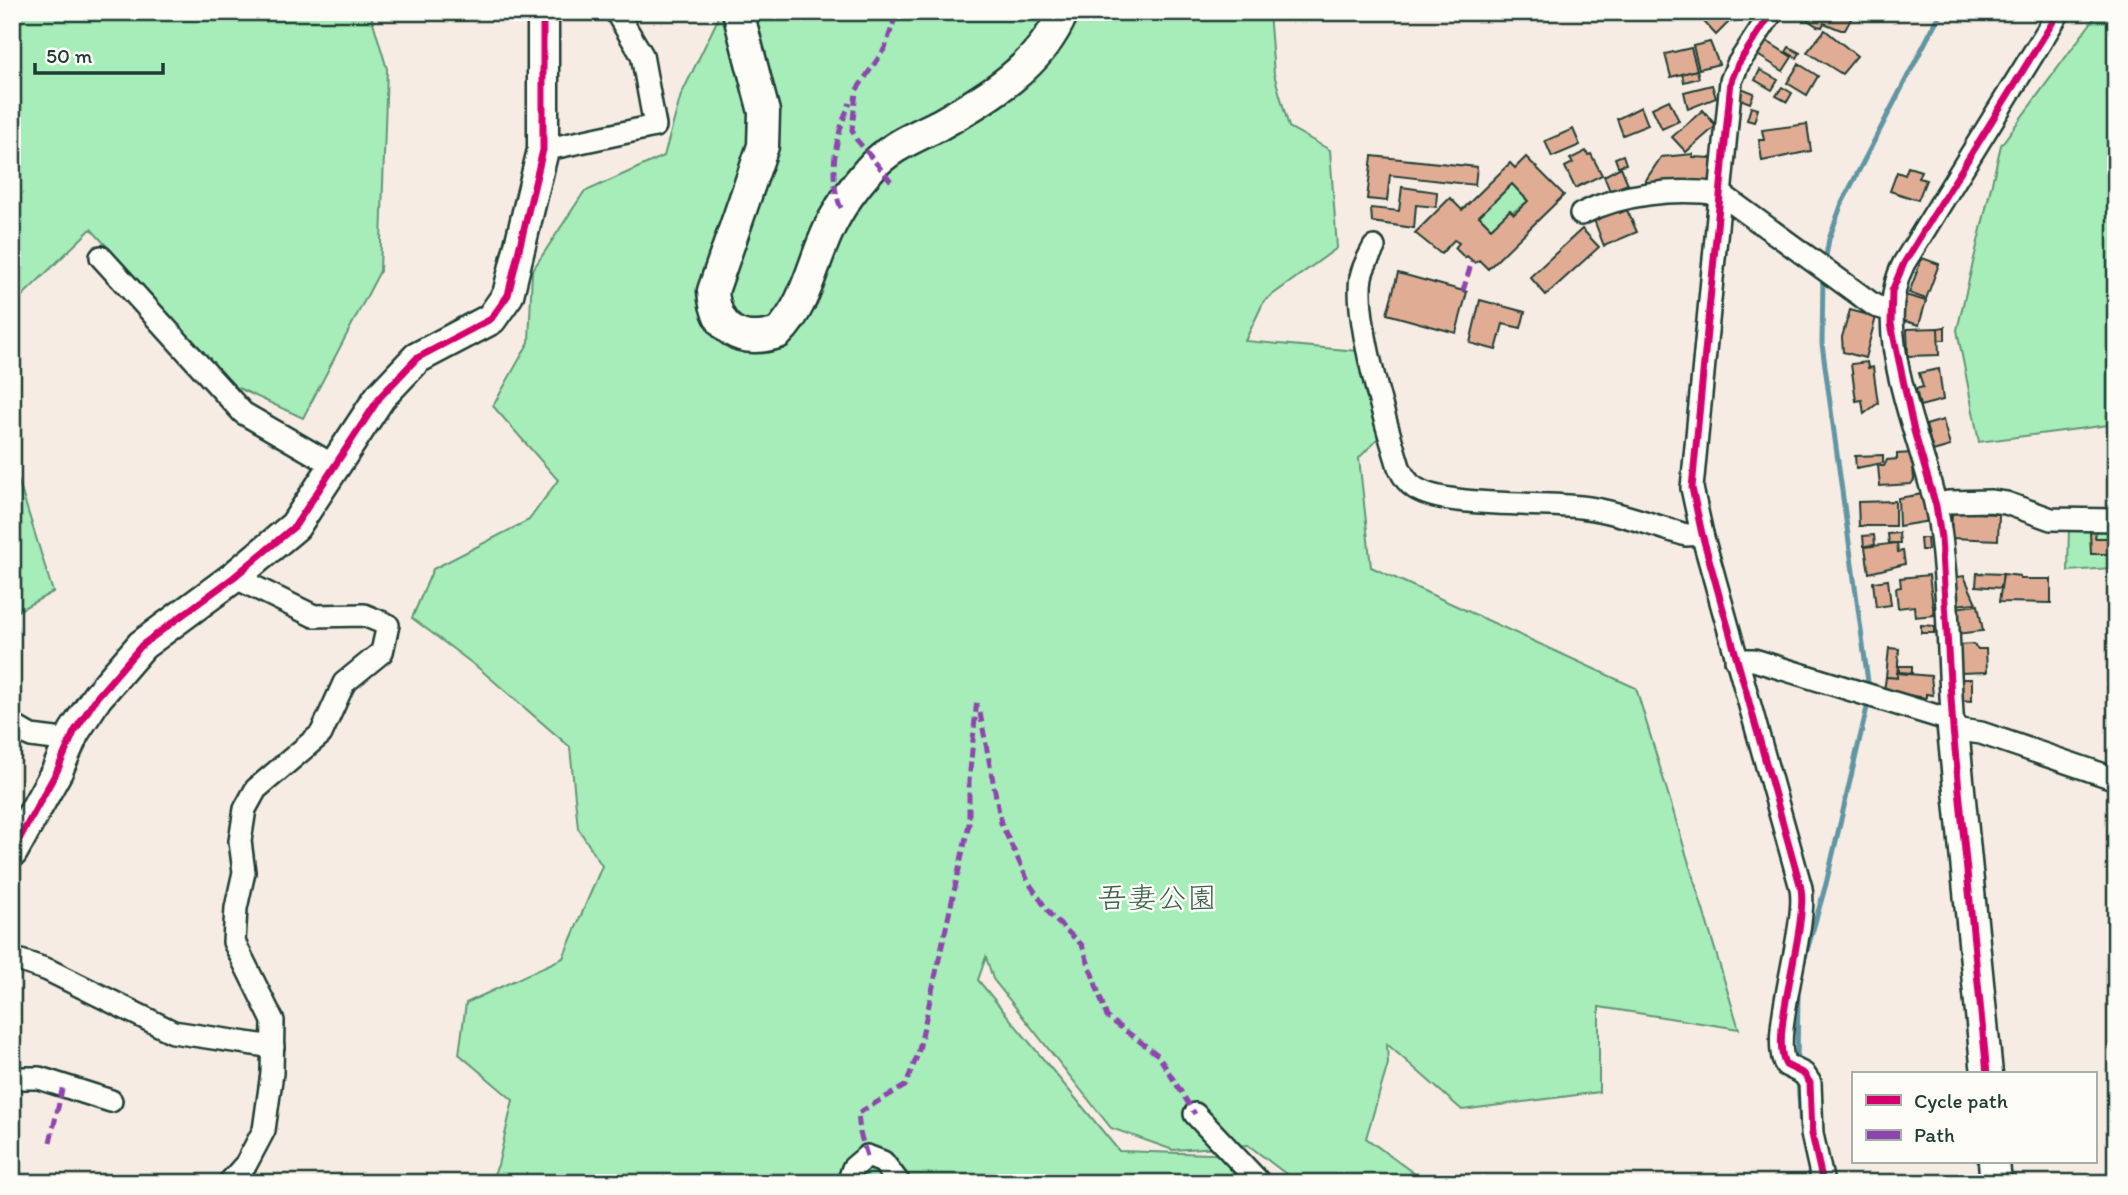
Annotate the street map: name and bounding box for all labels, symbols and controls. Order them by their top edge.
scale bar [35,32,163,76]
text: 50 m [46,43,93,68]
park label: 吾妻公園 [1097,879,1217,916]
legend [1852,1072,2096,1164]
text: Cycle path [1914,1088,2008,1113]
text: Path [1914,1122,1955,1147]

